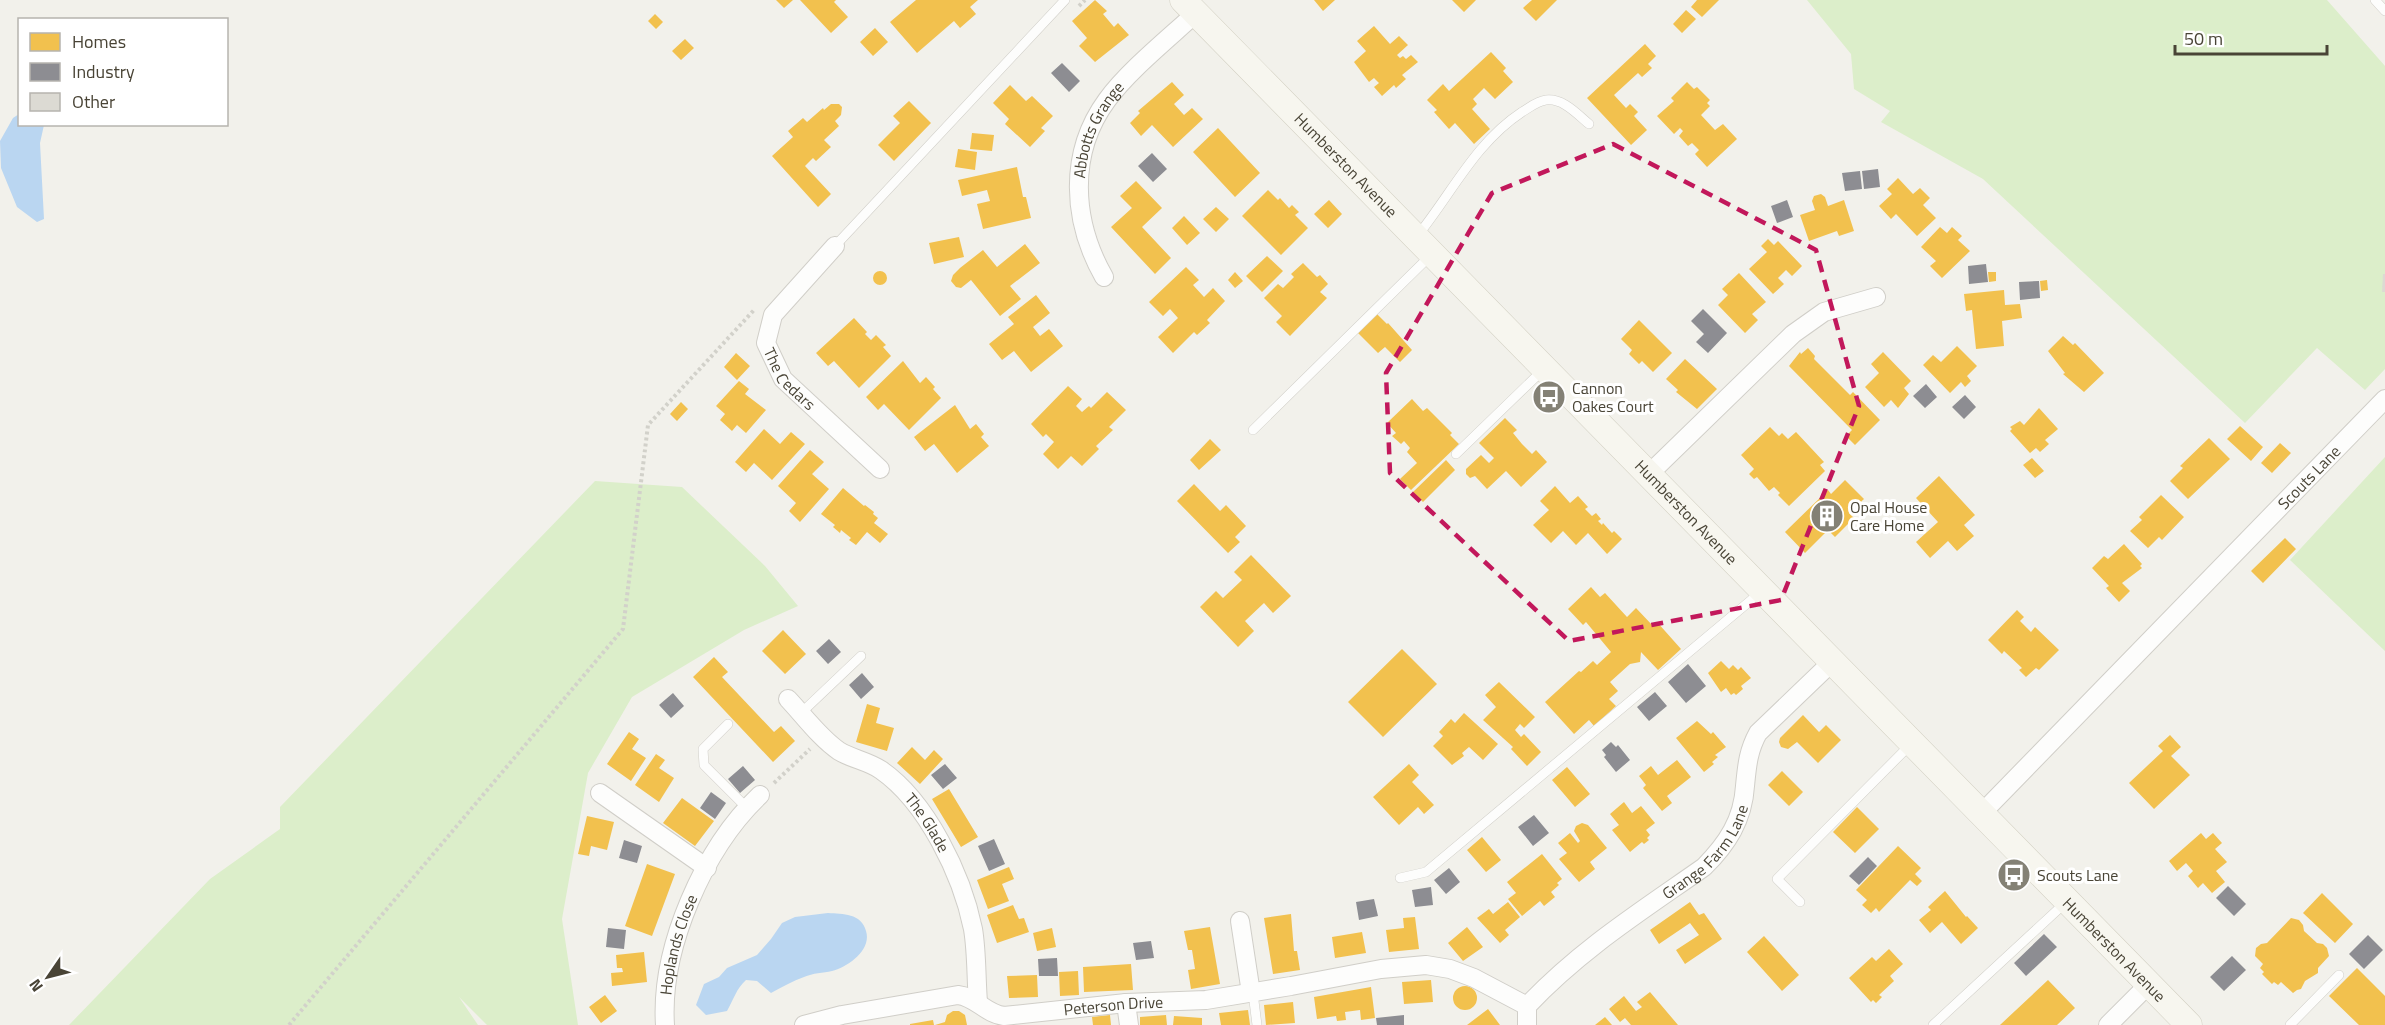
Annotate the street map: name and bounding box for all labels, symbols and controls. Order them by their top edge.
legend [18,18,228,126]
scale bar [2175,18,2326,56]
text: 50 m [2184,25,2223,52]
text: Homes [72,28,126,55]
text: Industry [72,58,135,85]
street label: Abbotts Grange [1067,76,1129,179]
text: Other [72,88,115,115]
street label: Humberston Avenue [1289,107,1403,223]
street label: The Cedars [758,343,821,416]
place label: Cannon Oakes Court [1572,376,1654,418]
bus stop icon: Cannon Oakes Court [1531,379,1567,415]
street label: Scouts Lane [2272,440,2346,515]
street label: Humberston Avenue [1629,454,1743,570]
place label: Opal House Care Home [1850,495,1927,537]
building icon: Opal House Care Home [1809,498,1845,534]
street label: The Glade [899,787,956,856]
street label: Grange Farm Lane [1657,802,1754,905]
bus stop icon: Scouts Lane [1996,857,2032,893]
place label: Scouts Lane [2037,863,2118,887]
street label: Hoplands Close [653,890,703,996]
street label: Humberston Avenue [2057,892,2172,1007]
north arrow [18,947,78,1007]
text: N [23,974,49,997]
street label: Peterson Drive [1062,990,1164,1022]

